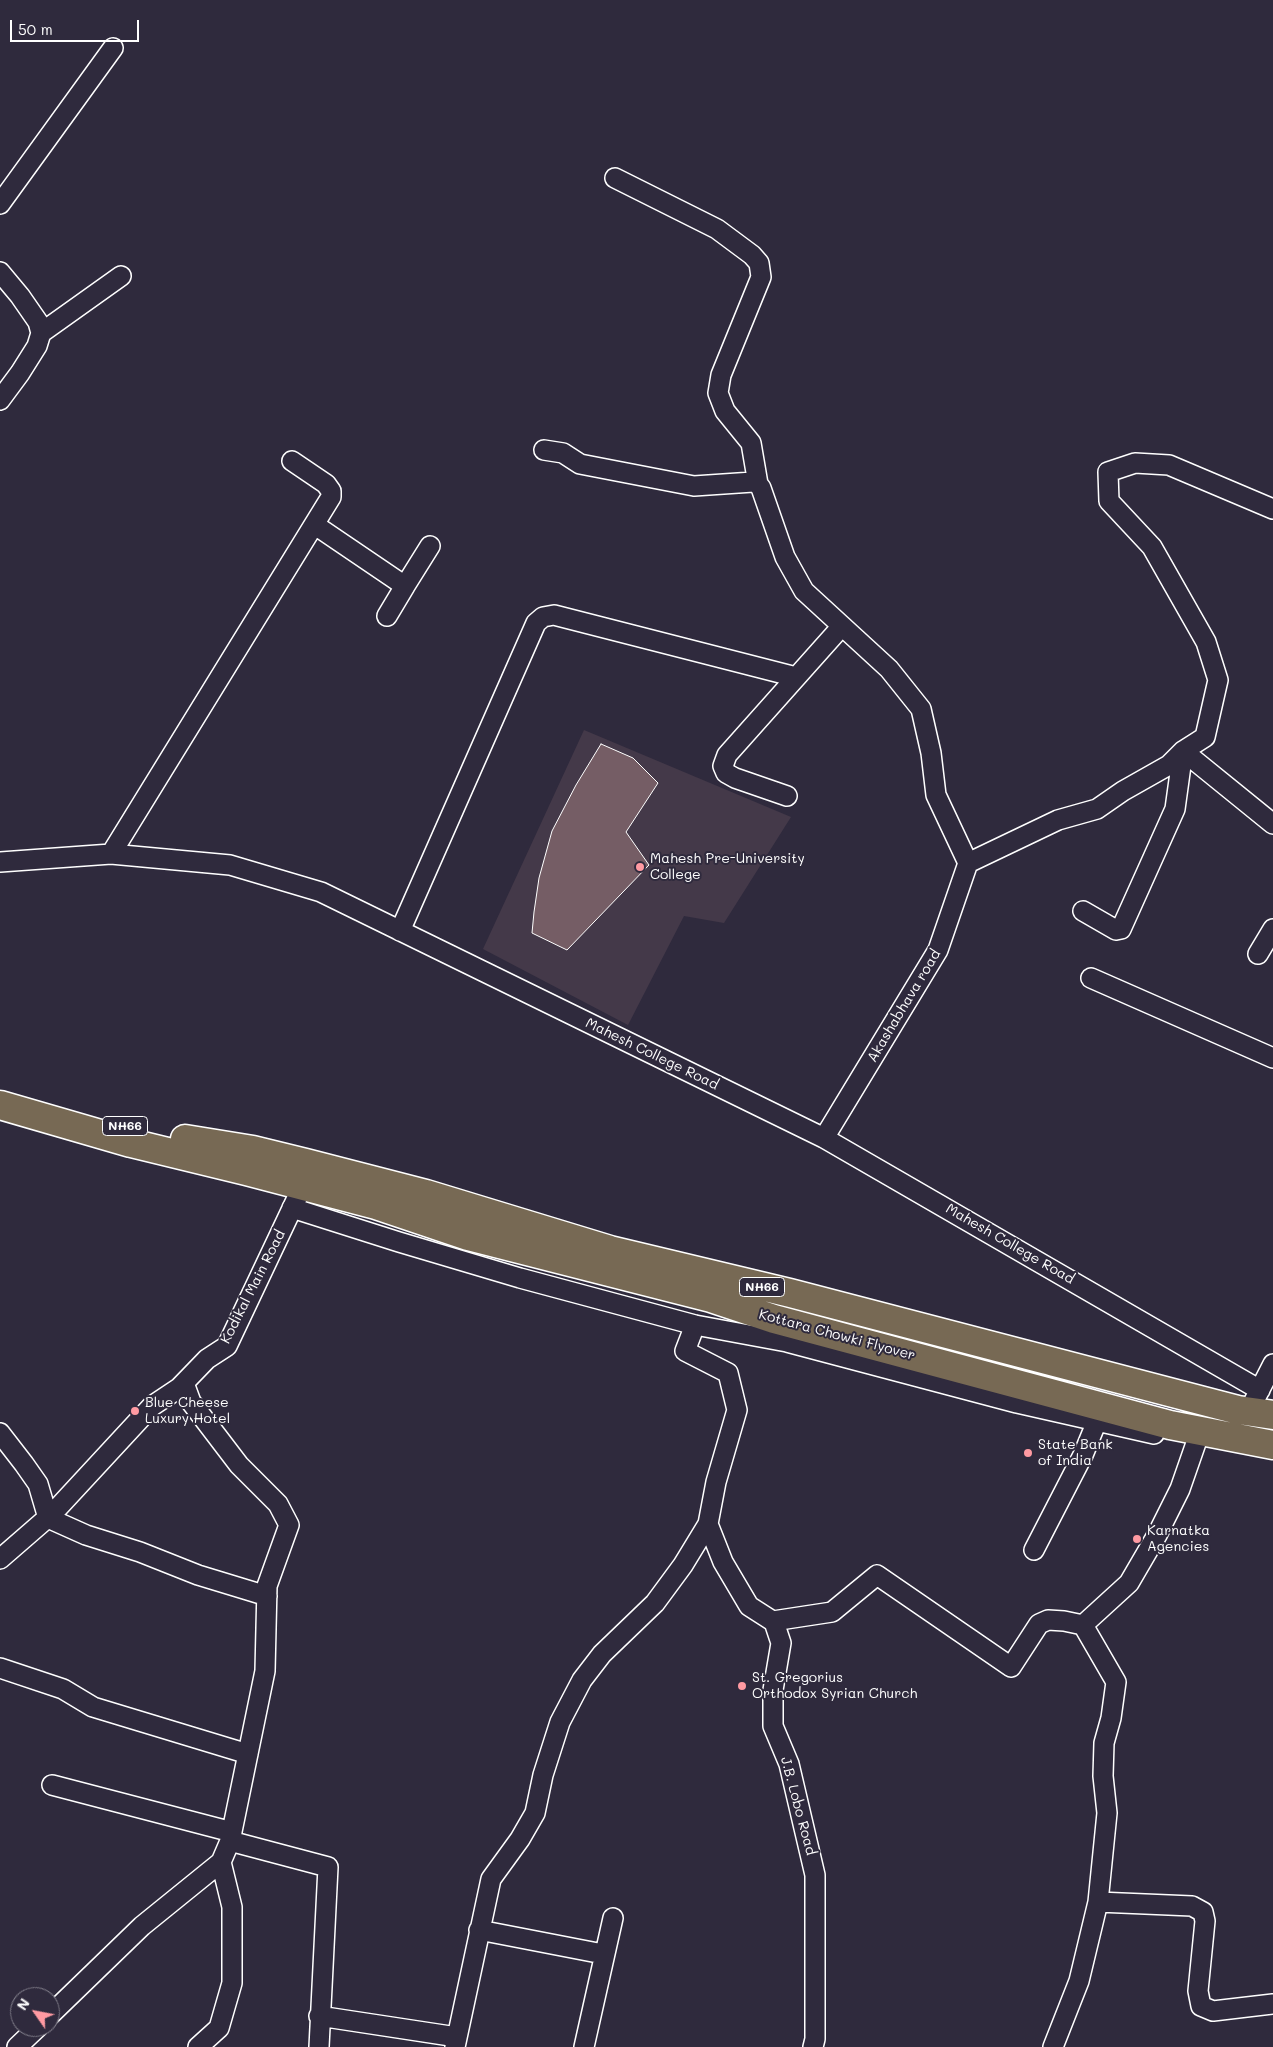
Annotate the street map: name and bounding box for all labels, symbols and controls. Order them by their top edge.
scale bar [12,10,141,42]
text: 50 m [18,19,53,39]
place label: Mahesh Pre-University College [650,851,805,884]
marker: Mahesh Pre-University College [634,861,646,873]
street label: Akashabhava road [864,947,944,1065]
street label: Mahesh College Road [583,1015,721,1093]
road number: NH66 [102,1116,148,1136]
street label: Mahesh College Road [943,1200,1077,1288]
street label: Kodikal Main Road [217,1227,289,1347]
road number: NH66 [740,1277,784,1296]
street label: Kottara Chowki Flyover [757,1306,917,1364]
place label: Blue Cheese Luxury Hotel [145,1395,230,1428]
marker: Blue Cheese Luxury Hotel [129,1405,141,1417]
place label: State Bank of India [1038,1437,1113,1470]
marker: State Bank of India [1022,1447,1034,1459]
place label: Karnatka Agencies [1147,1523,1210,1555]
marker: Karnatka Agencies [1131,1533,1143,1545]
place label: St. Gregorius Orthodox Syrian Church [752,1670,917,1702]
marker: St. Gregorius Orthodox Syrian Church [736,1680,748,1692]
street label: J.B. Lobo Road [777,1755,819,1857]
north arrow [10,1987,60,2037]
text: N [12,1994,34,2014]

